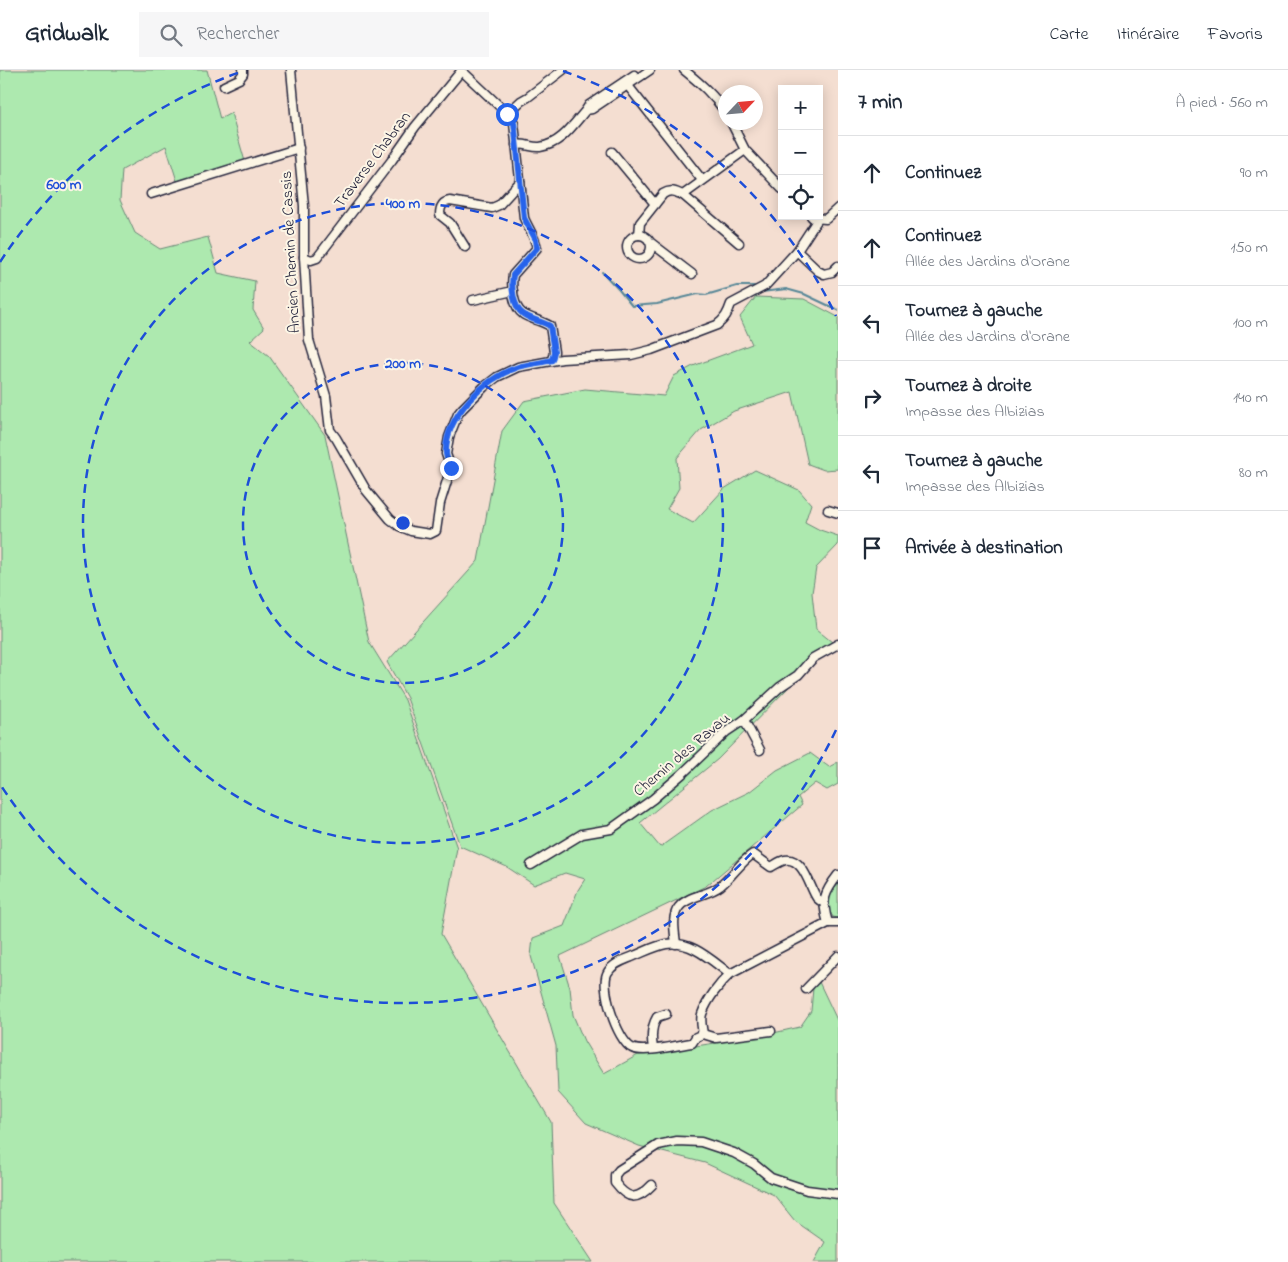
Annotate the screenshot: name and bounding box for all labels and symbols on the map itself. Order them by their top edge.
north arrow [718,85,763,130]
route start [496,103,519,126]
street label: Traverse Chabran [329,106,418,213]
street label: Ancien Chemin de Cassis [275,170,307,334]
text: 600 m [46,174,82,196]
text: 400 m [385,193,421,215]
text: 200 m [384,353,421,375]
route end [440,457,463,480]
centre of rings [394,514,412,532]
street label: Chemin des Ravau [628,707,736,803]

